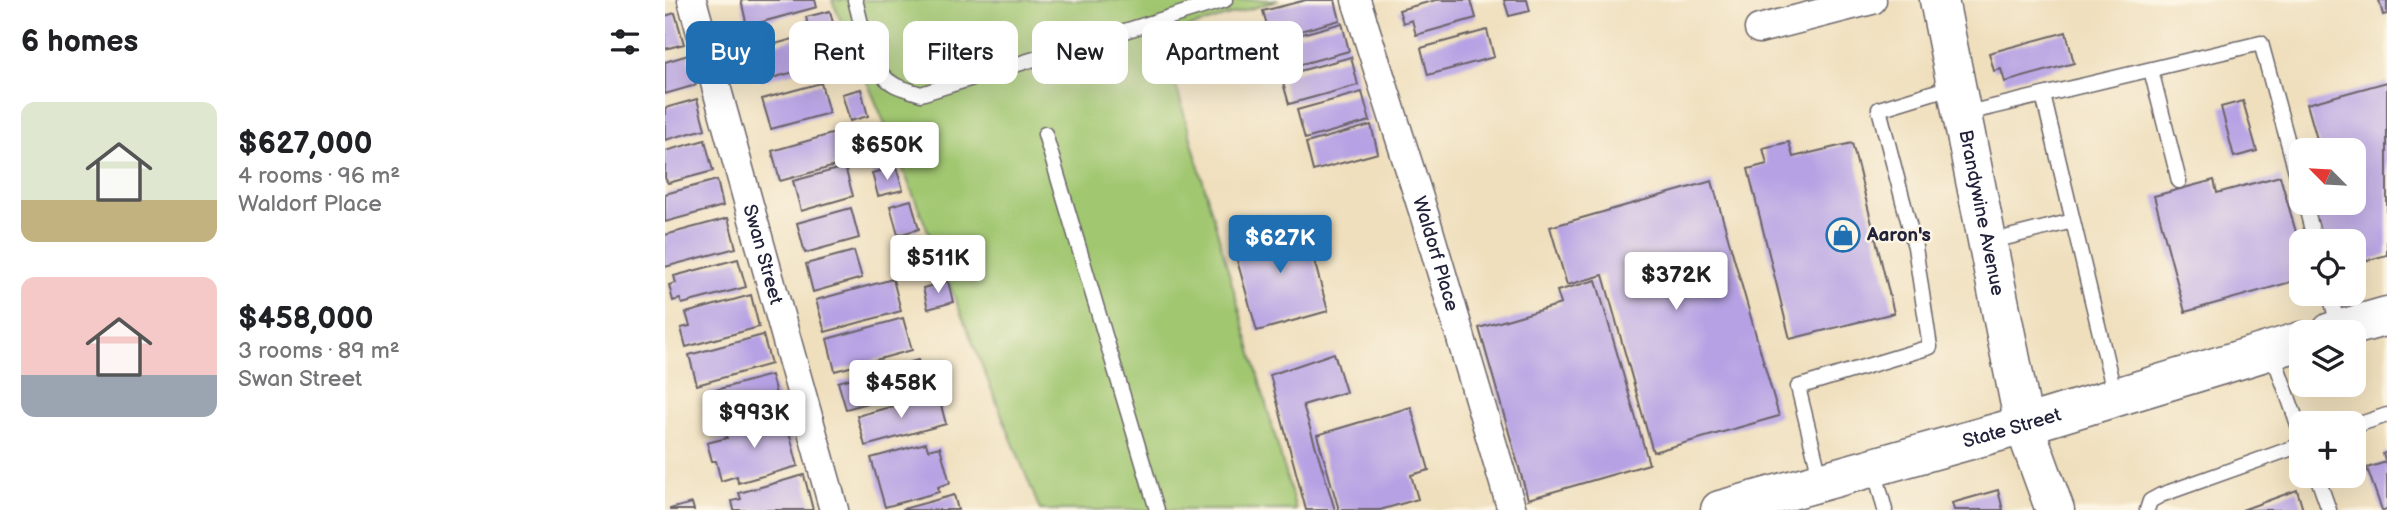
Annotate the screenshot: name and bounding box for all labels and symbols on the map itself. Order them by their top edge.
pin: $650K [838,122,936,182]
street label: Brandywine Avenue [1954,128,2009,298]
north arrow [2289,138,2366,215]
street label: Waldorf Place [1408,193,1464,314]
street label: Swan Street [738,202,788,307]
pin: $627K [1231,216,1329,275]
shop icon: Aaron's [1824,216,1862,254]
place label: Aaron's [1866,224,1931,247]
pin: $511K [889,236,987,295]
pin: $372K [1627,252,1725,312]
pin: $458K [852,360,950,420]
pin: $993K [705,391,803,450]
street label: State Street [1960,403,2064,453]

